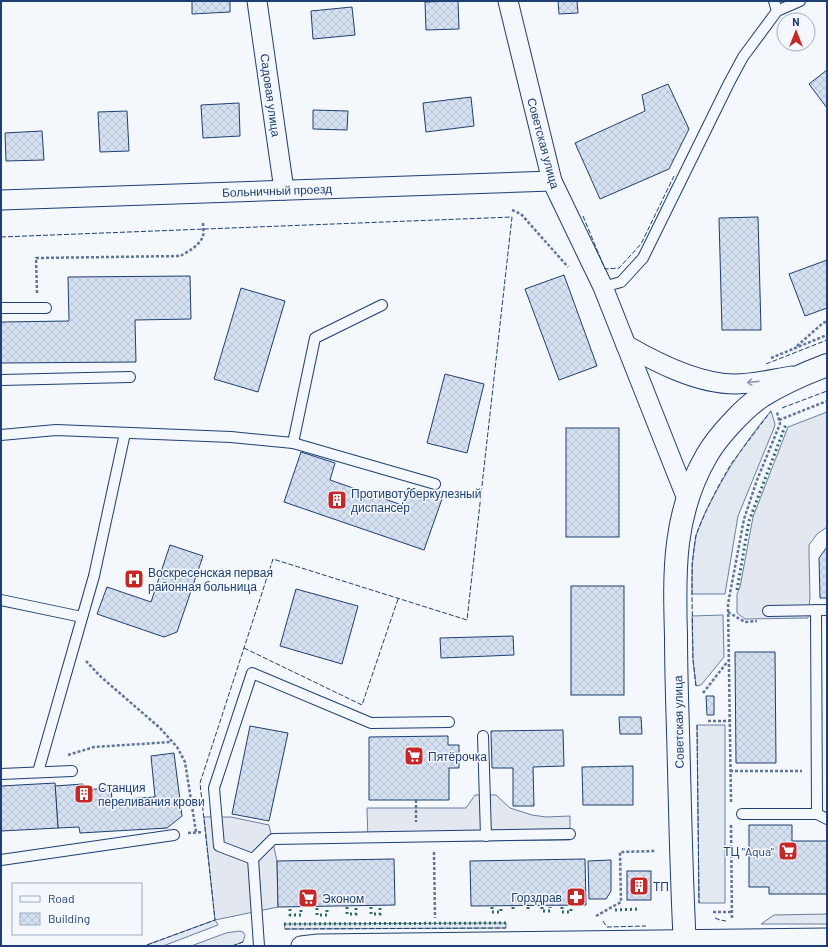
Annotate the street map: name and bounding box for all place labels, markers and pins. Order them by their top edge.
place label: Противотуберкулезный диспансер [351,486,481,515]
building icon: Противотуберкулезный диспансер [326,489,348,511]
place label: Воскресенская первая районная больница [148,565,273,594]
hospital icon: Воскресенская первая районная больница [123,568,145,590]
supermarket icon: Пятёрочка [403,745,425,767]
place label: Пятёрочка [428,749,487,764]
place label: Станция переливания крови [98,780,205,809]
building icon: Станция переливания крови [73,783,95,805]
supermarket icon: ТЦ "Aqua" [777,840,799,862]
place label: ТЦ "Aqua" [723,844,774,859]
building icon: ТП [628,875,650,897]
place label: ТП [653,879,669,893]
pharmacy icon: Горздрав [565,886,587,908]
supermarket icon: Эконом [297,887,319,909]
place label: Горздрав [511,890,562,905]
place label: Эконом [322,891,364,905]

